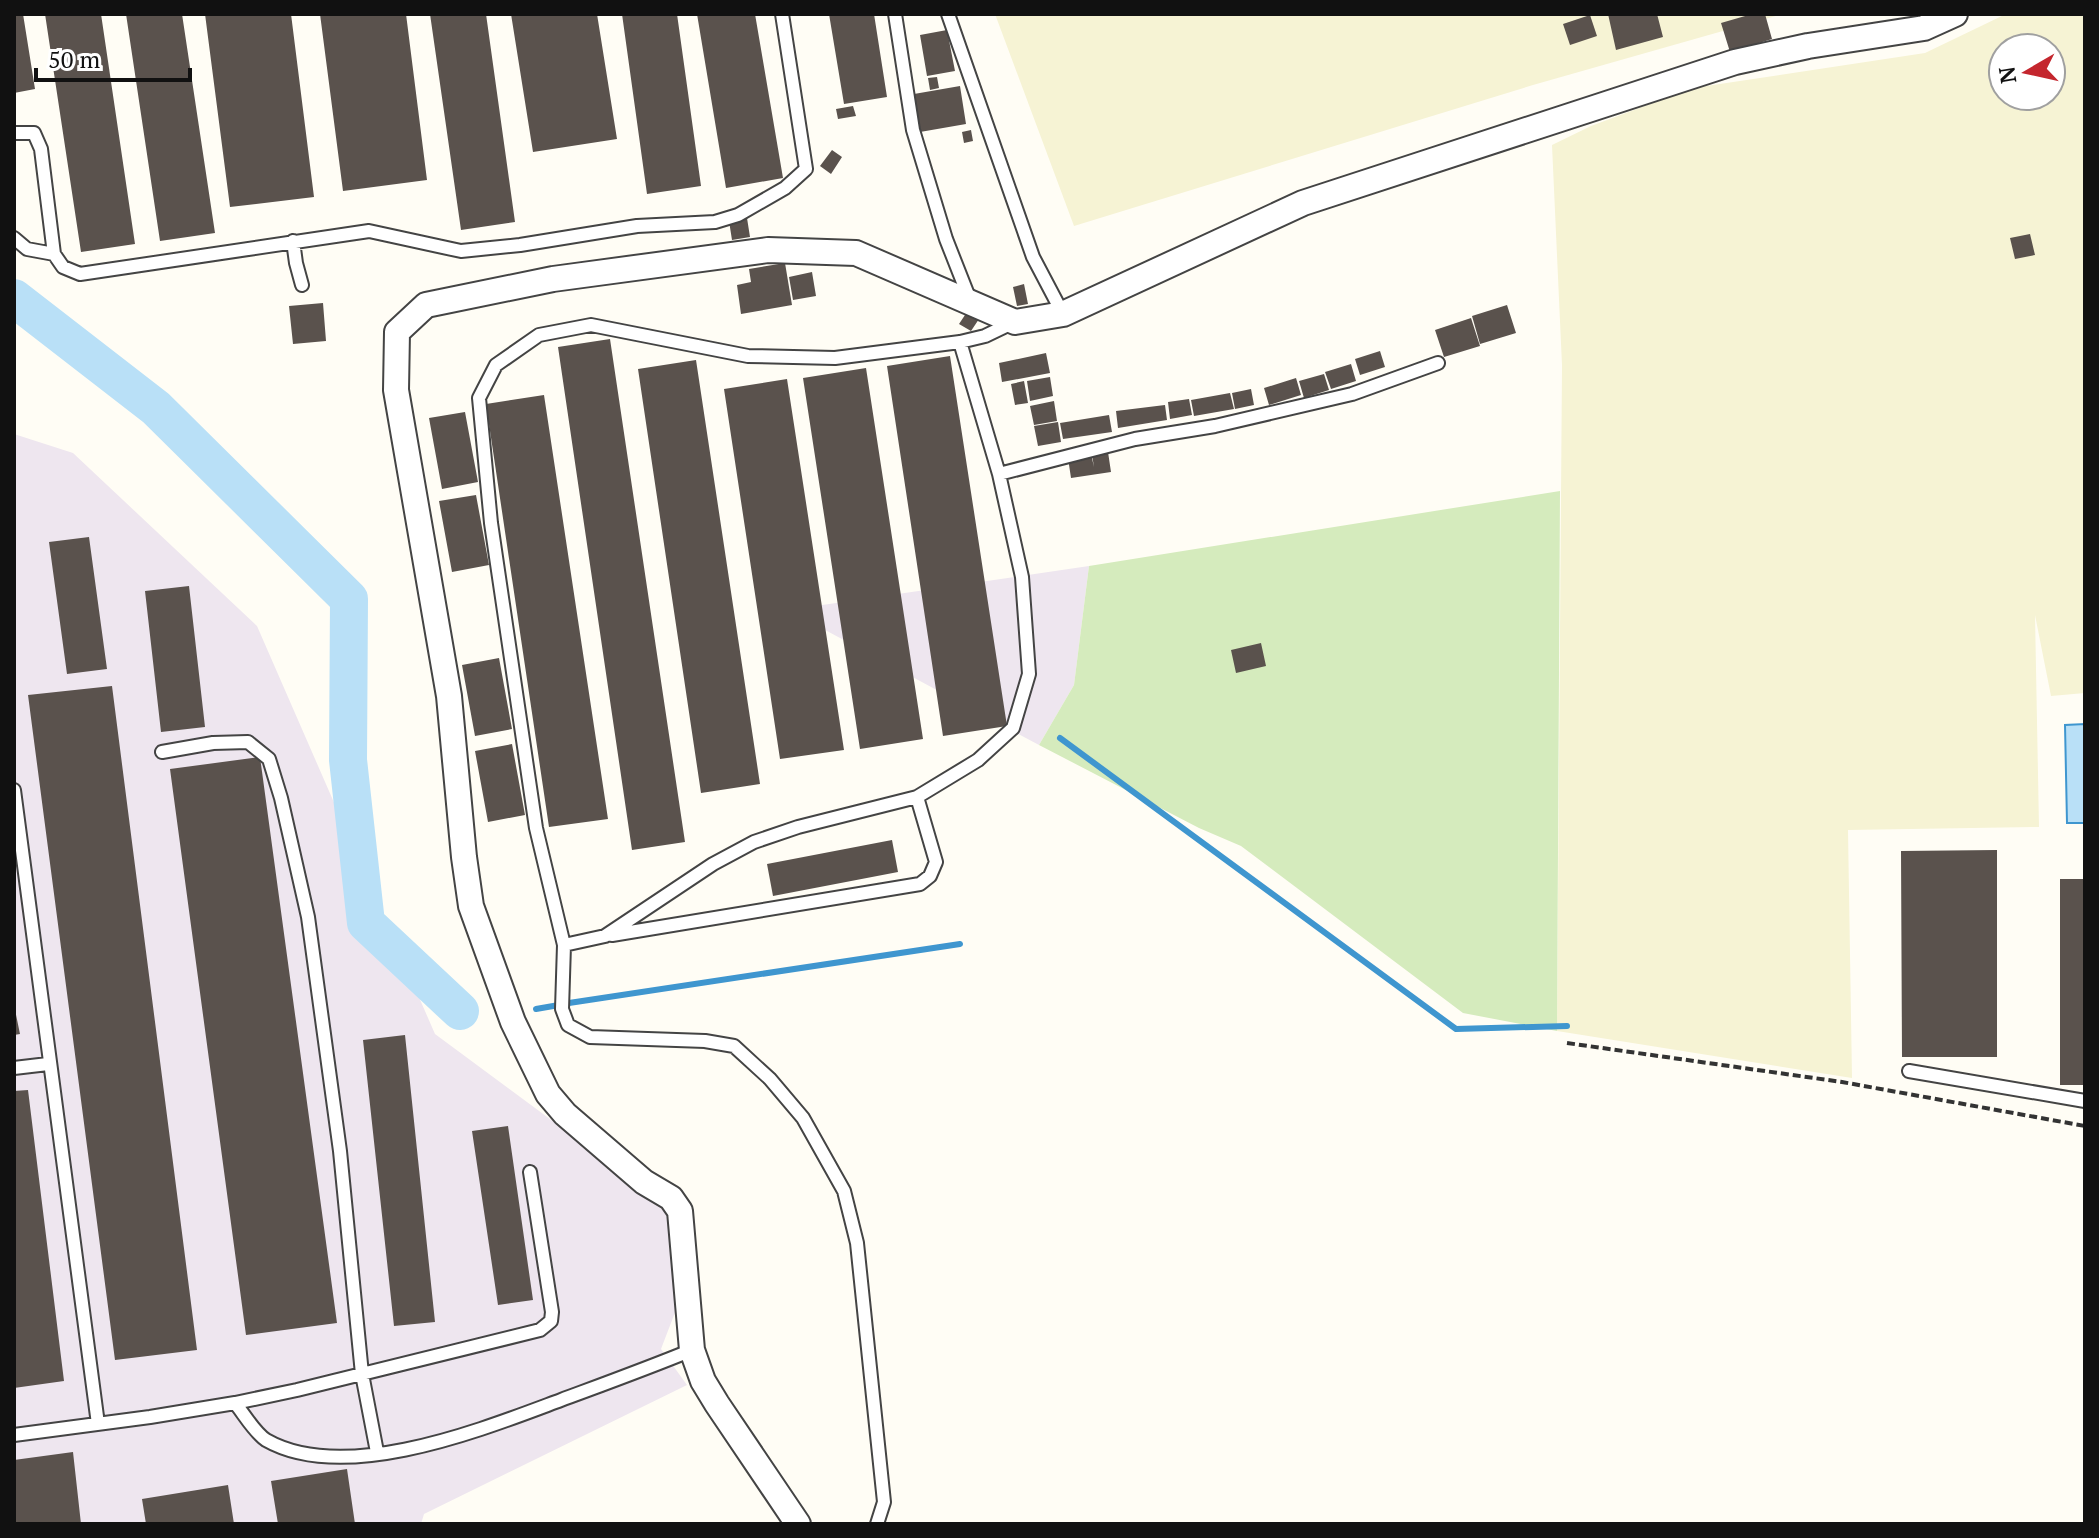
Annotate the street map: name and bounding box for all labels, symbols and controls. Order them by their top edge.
scale bar [36,32,190,82]
north arrow [1987,32,2067,112]
text: 50 m [48,43,100,75]
text: N [1991,64,2022,86]

